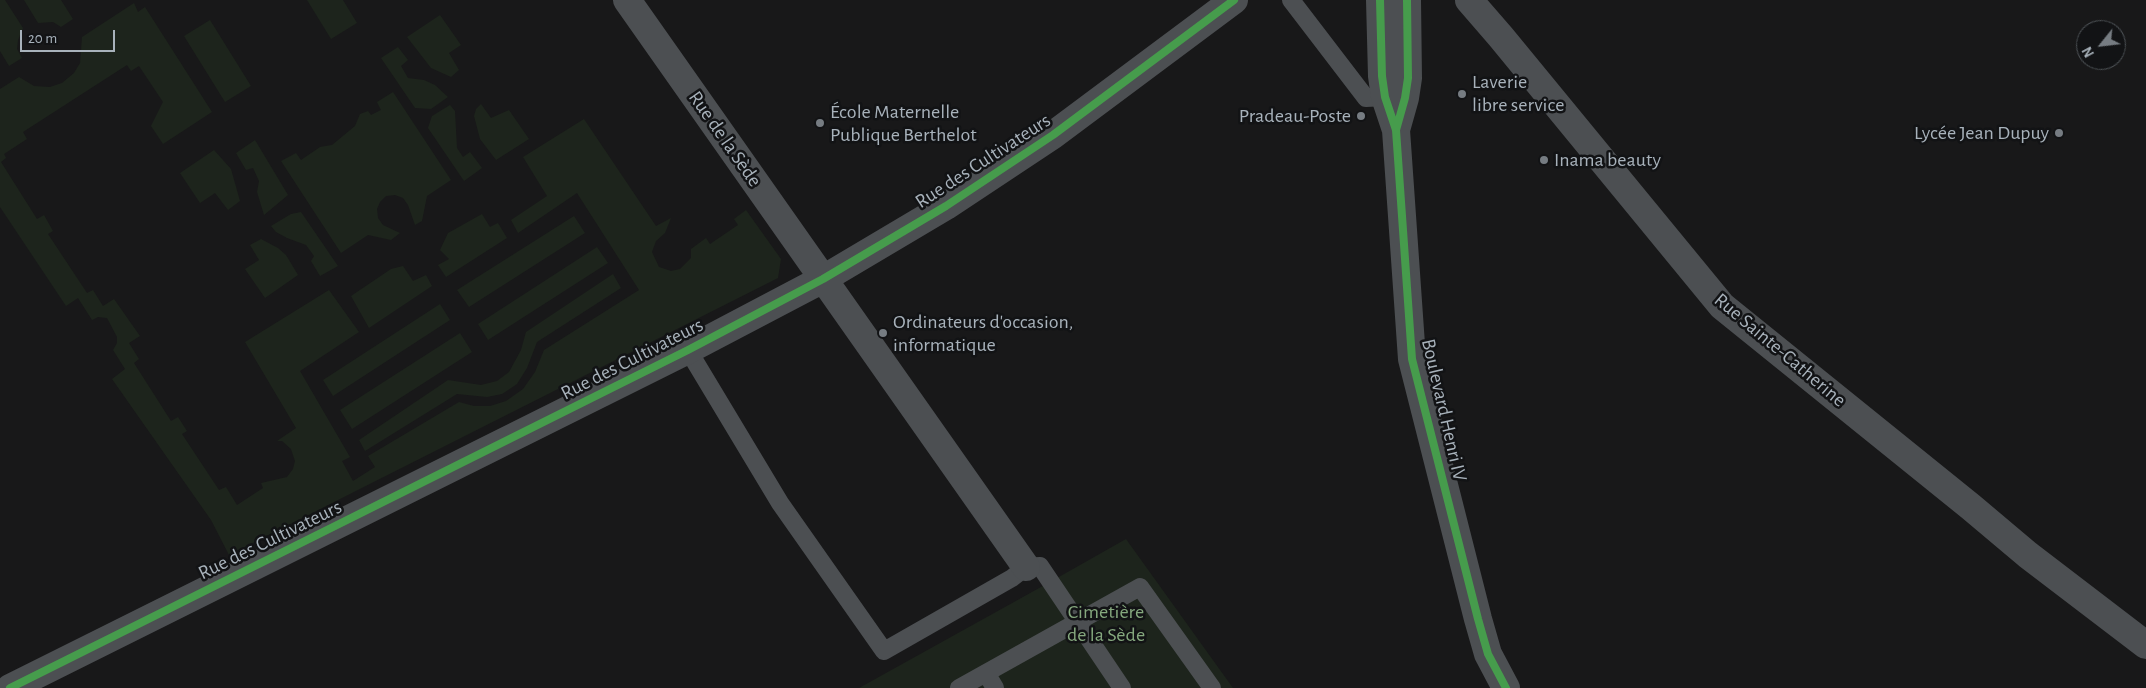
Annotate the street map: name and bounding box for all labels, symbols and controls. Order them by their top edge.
scale bar [22,20,118,52]
north arrow [2076,20,2126,70]
text: 20 m [28,31,57,46]
text: N [2080,44,2097,59]
place label: Laverie libre service [1472,70,1564,117]
street label: Rue de la Sède [683,86,767,192]
marker: Laverie libre service [1456,88,1468,100]
place label: École Maternelle Publique Berthelot [830,100,977,147]
place label: Pradeau-Poste [1239,104,1351,128]
street label: Rue des Cultivateurs [911,108,1055,214]
marker: Pradeau-Poste [1355,110,1367,122]
marker: École Maternelle Publique Berthelot [814,117,826,129]
place label: Lycée Jean Dupuy [1914,121,2049,145]
marker: Lycée Jean Dupuy [2053,127,2065,139]
place label: Inama beauty [1554,148,1661,172]
marker: Inama beauty [1538,154,1550,166]
street label: Rue Sainte-Catherine [1709,288,1851,412]
place label: Ordinateurs d'occasion, informatique [893,310,1073,357]
street label: Rue des Cultivateurs [557,313,707,405]
marker: Ordinateurs d'occasion, informatique [877,327,889,339]
street label: Boulevard Henri IV [1416,336,1472,484]
street label: Rue des Cultivateurs [194,495,346,585]
park label: Cimetière de la Sède [1067,600,1145,647]

